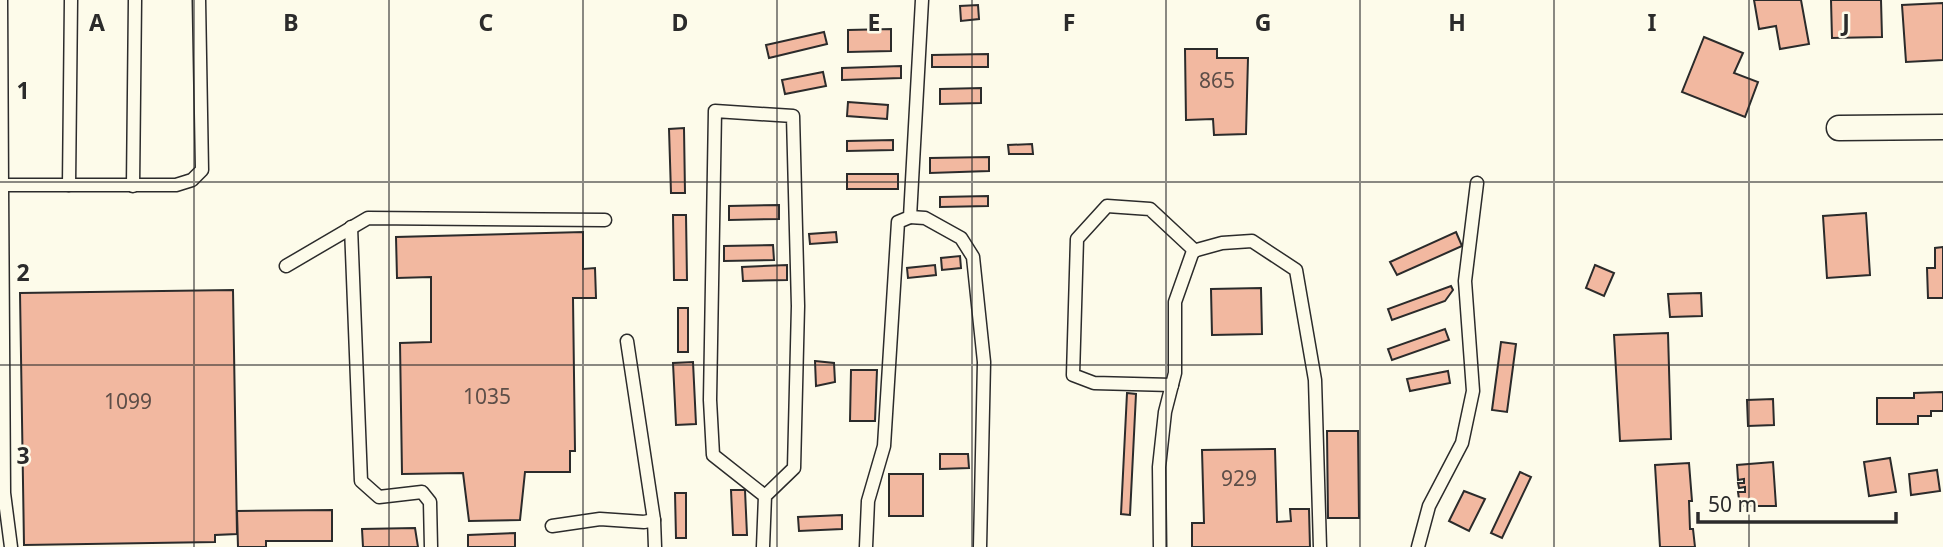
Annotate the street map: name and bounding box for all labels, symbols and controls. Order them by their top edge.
text: A [89,6,105,38]
text: B [283,6,299,38]
text: C [479,6,494,38]
text: D [672,6,688,38]
text: E [868,6,880,38]
text: F [1063,6,1075,38]
text: G [1255,6,1271,38]
text: H [1448,6,1466,38]
text: I [1648,6,1657,38]
text: J [1840,6,1850,38]
house number: 865 [1199,66,1235,94]
text: 1 [16,74,30,106]
text: 2 [16,256,30,288]
house number: 1035 [463,382,511,410]
house number: 1099 [104,387,152,415]
text: 3 [16,439,30,471]
house number: 929 [1221,464,1257,492]
scale bar [1698,480,1896,524]
text: 50 m [1708,490,1757,518]

